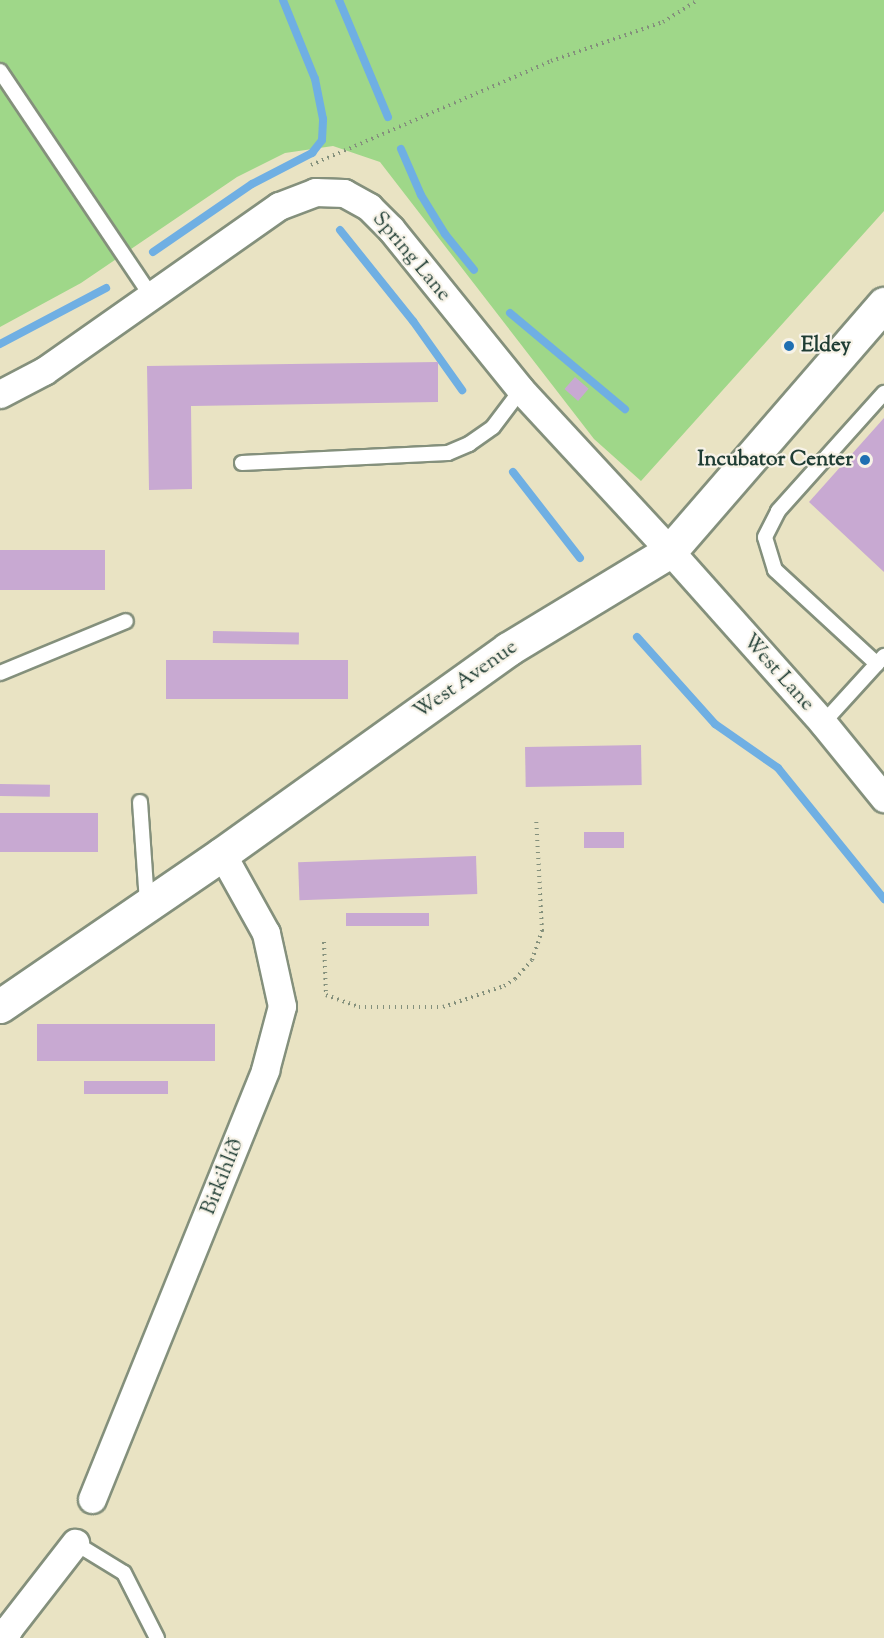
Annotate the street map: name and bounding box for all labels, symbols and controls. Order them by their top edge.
street label: Spring Lane [366,207,456,307]
place label: Eldey [801,333,851,359]
marker: Eldey [782,339,796,353]
place label: Incubator Center [697,447,853,473]
marker: Incubator Center [858,453,872,467]
street label: West Lane [737,629,819,717]
street label: West Avenue [409,635,523,725]
street label: Birkihlíð [196,1135,250,1219]

